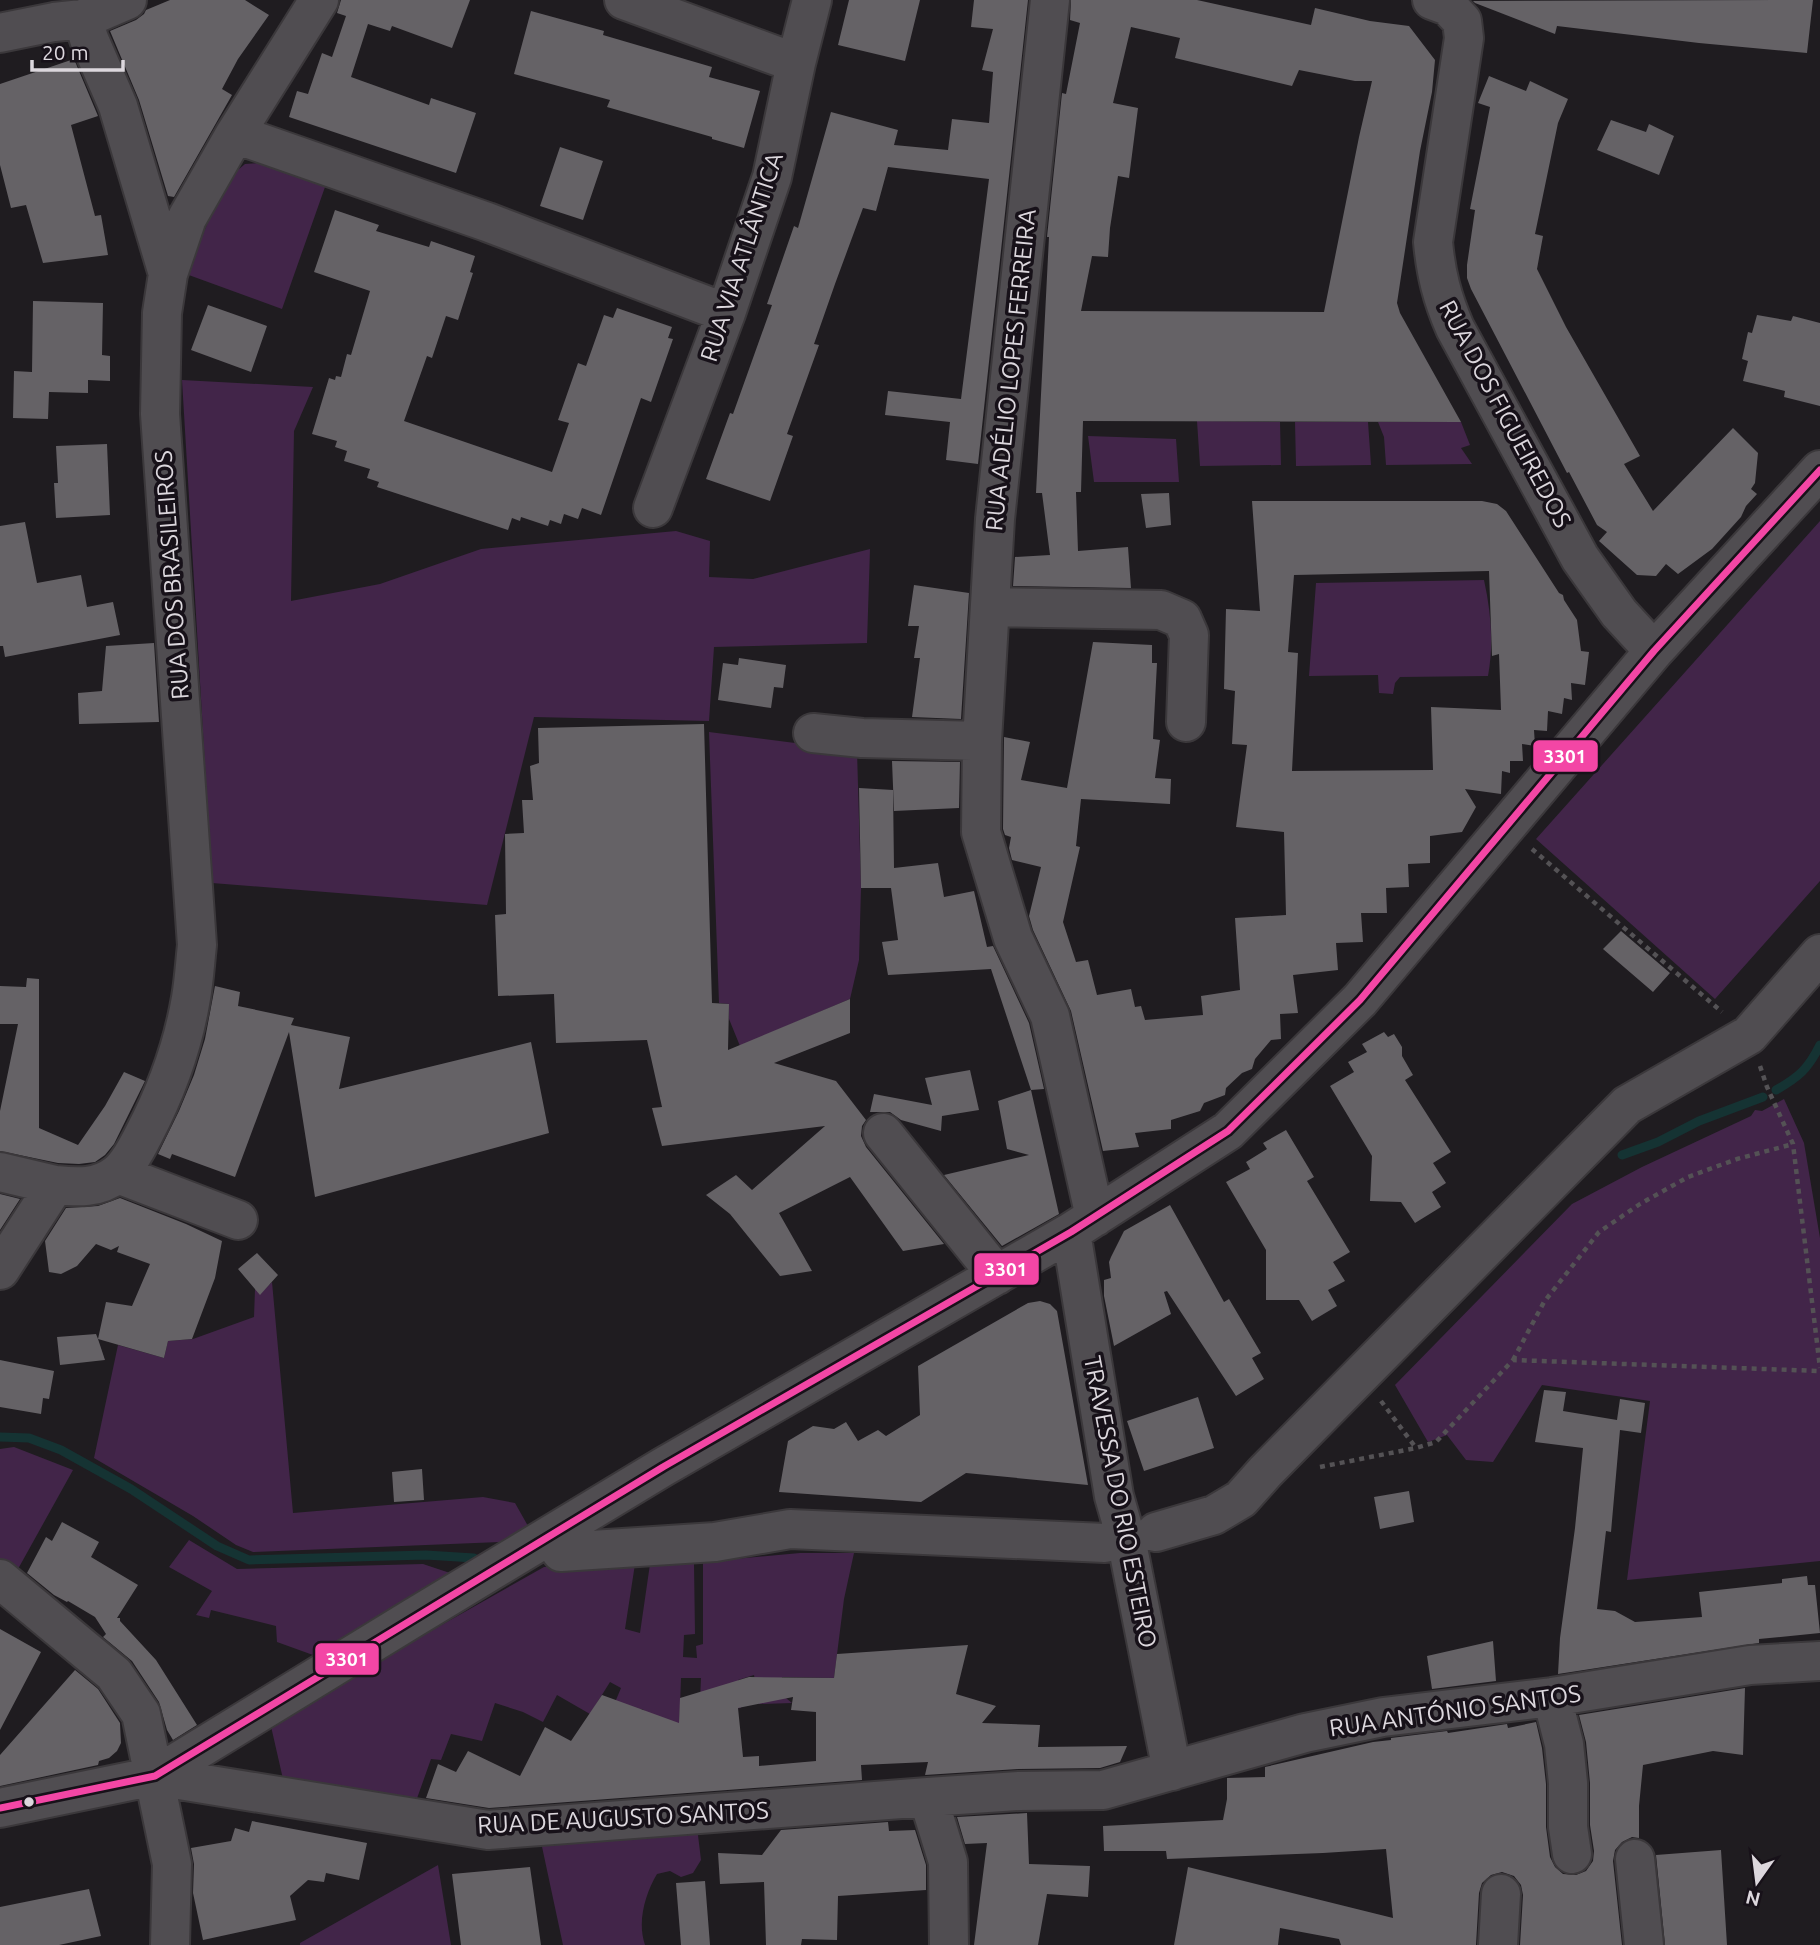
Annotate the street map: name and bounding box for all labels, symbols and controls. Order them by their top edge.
scale bar [32,28,122,72]
text: 20 m [42,40,89,64]
street label: RUA VIA ATLÂNTICA [694,148,788,365]
street label: RUA ADÉLIO LOPES FERREIRA [979,207,1041,532]
street label: RUA DOS FIGUEIREDOS [1434,296,1577,532]
street label: RUA DOS BRASILEIROS [149,450,194,700]
line badge: 3301 [1532,739,1599,773]
text: 3301 [1544,745,1586,767]
line badge: 3301 [973,1252,1040,1286]
text: 3301 [985,1258,1027,1280]
street label: TRAVESSA DO RIO ESTEIRO [1079,1354,1162,1650]
line badge: 3301 [314,1642,380,1676]
text: 3301 [326,1648,368,1670]
street label: RUA ANTÓNIO SANTOS [1327,1679,1582,1742]
unlabelled marker [22,1795,36,1809]
street label: RUA DE AUGUSTO SANTOS [477,1796,769,1839]
north arrow [1722,1847,1792,1917]
text: N [1743,1886,1762,1911]

